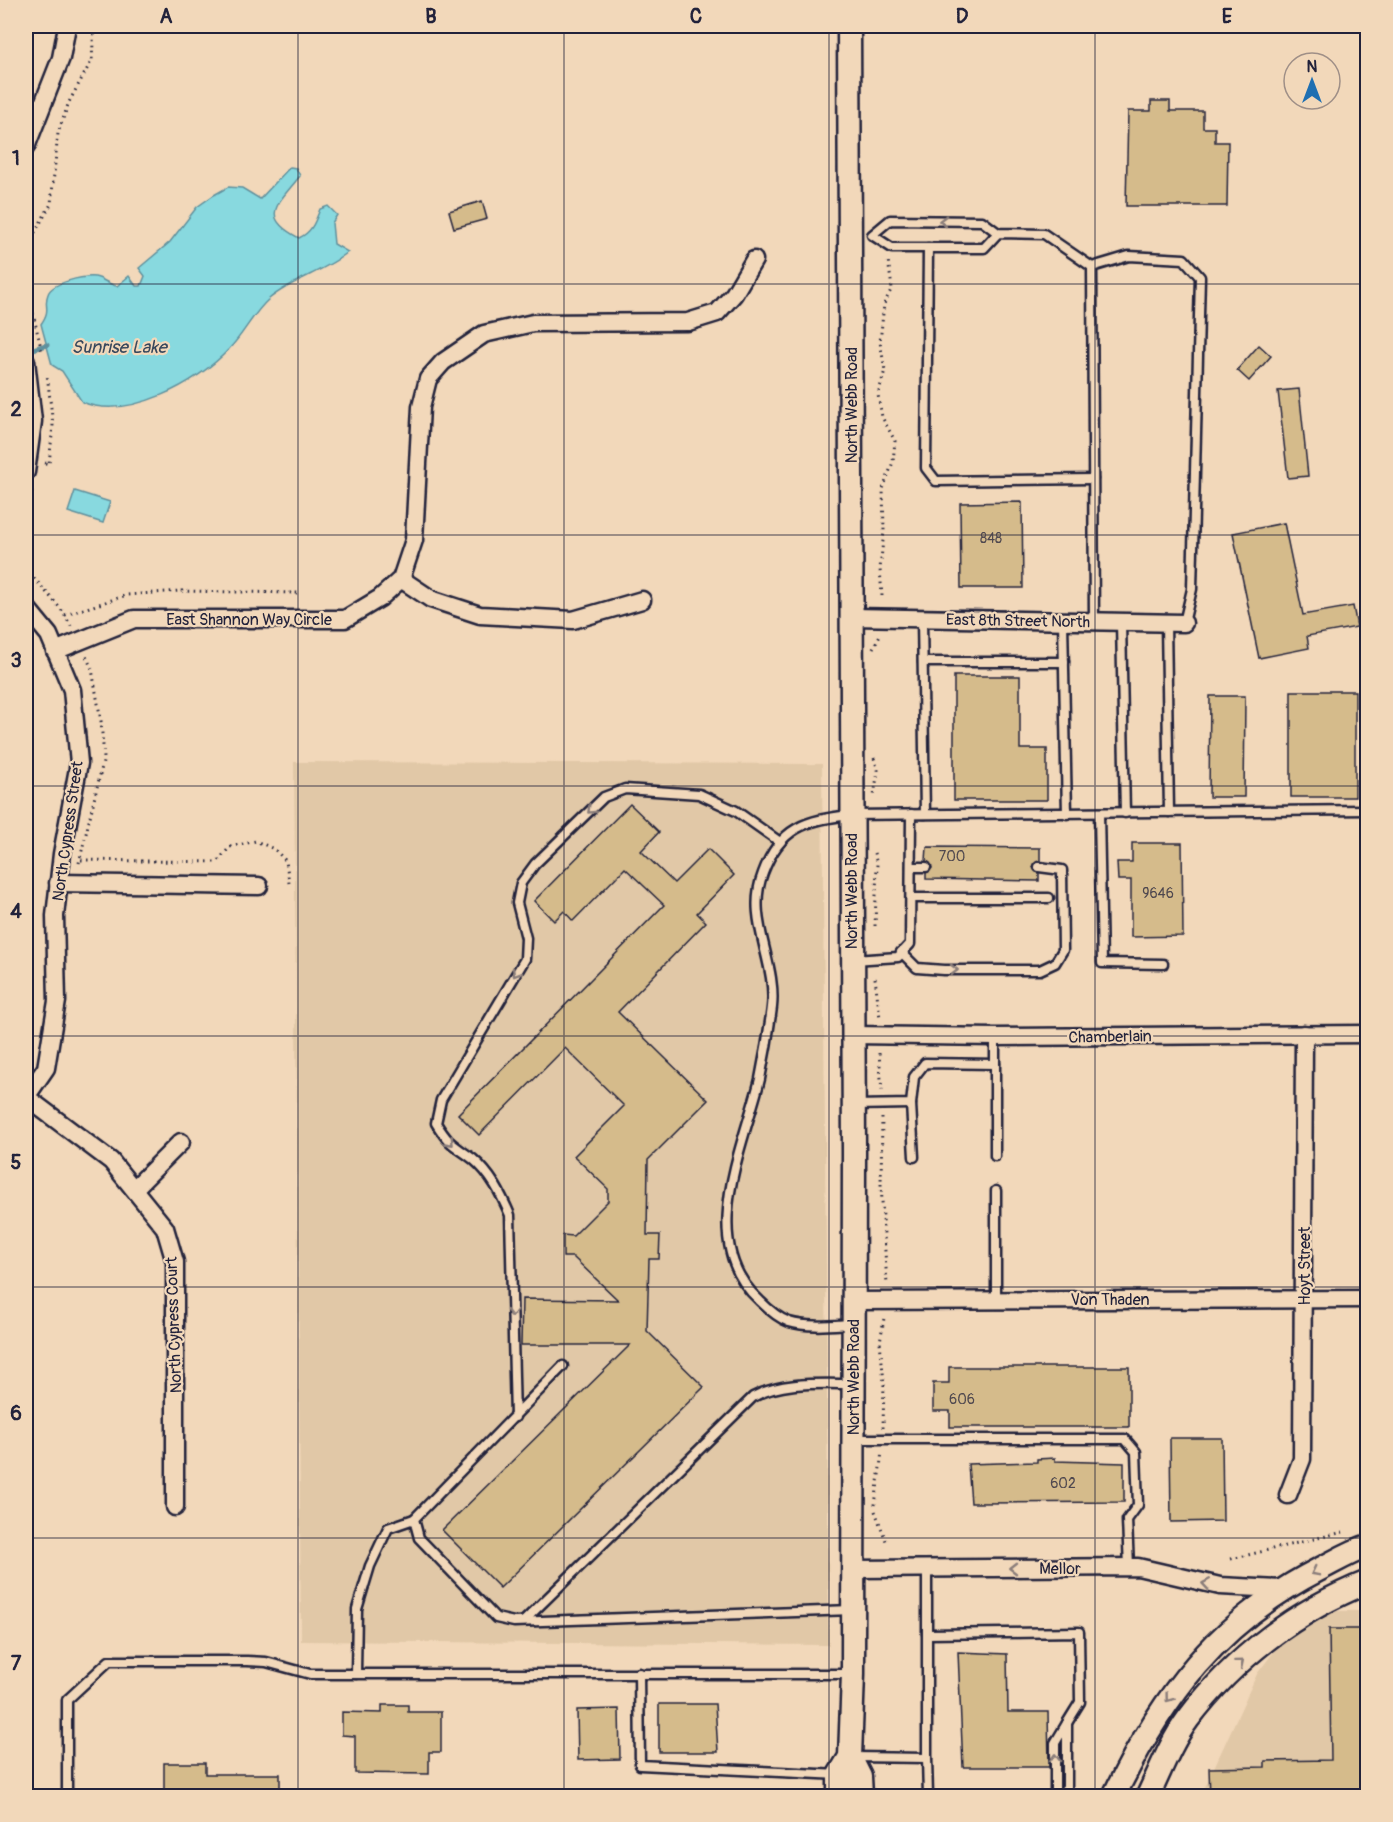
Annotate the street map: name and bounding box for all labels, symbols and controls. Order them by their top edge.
text: A [160,4,173,29]
text: B [425,4,437,29]
text: C [690,4,702,29]
text: D [956,4,969,29]
text: E [1222,4,1233,29]
north arrow [1282,51,1342,111]
text: N [1307,57,1318,77]
text: 1 [12,146,20,171]
one-way arrow [939,214,948,227]
water label: Sunrise Lake [71,336,169,359]
street label: North Webb Road [842,347,862,463]
text: 2 [10,397,22,422]
house number: 848 [980,530,1002,547]
street label: East Shannon Way Circle [166,610,332,630]
street label: East 8th Street North [946,610,1090,632]
text: 3 [10,648,22,673]
street label: North Cypress Street [48,759,88,902]
one-way arrow [587,803,597,814]
street label: North Webb Road [842,833,862,949]
house number: 700 [939,848,965,865]
house number: 9646 [1142,885,1174,902]
text: 4 [10,899,22,924]
one-way arrow [949,964,958,976]
one-way arrow [512,967,524,977]
street label: Chamberlain [1068,1026,1152,1048]
one-way arrow [443,1135,454,1145]
text: 5 [11,1150,22,1175]
street label: Hoyt Street [1295,1226,1315,1305]
street label: North Cypress Court [162,1256,186,1394]
street label: Von Thaden [1071,1290,1150,1310]
one-way arrow [506,1308,518,1317]
street label: North Webb Road [844,1319,864,1435]
house number: 606 [949,1391,975,1408]
text: 6 [10,1401,22,1426]
house number: 602 [1050,1475,1076,1492]
street label: Mellor [1039,1559,1081,1579]
one-way arrow [1009,1562,1018,1574]
one-way arrow [1310,1565,1321,1576]
one-way arrow [1202,1578,1212,1591]
text: 7 [11,1651,22,1676]
one-way arrow [1233,1659,1244,1670]
one-way arrow [1166,1691,1177,1702]
one-way arrow [1049,1753,1061,1762]

